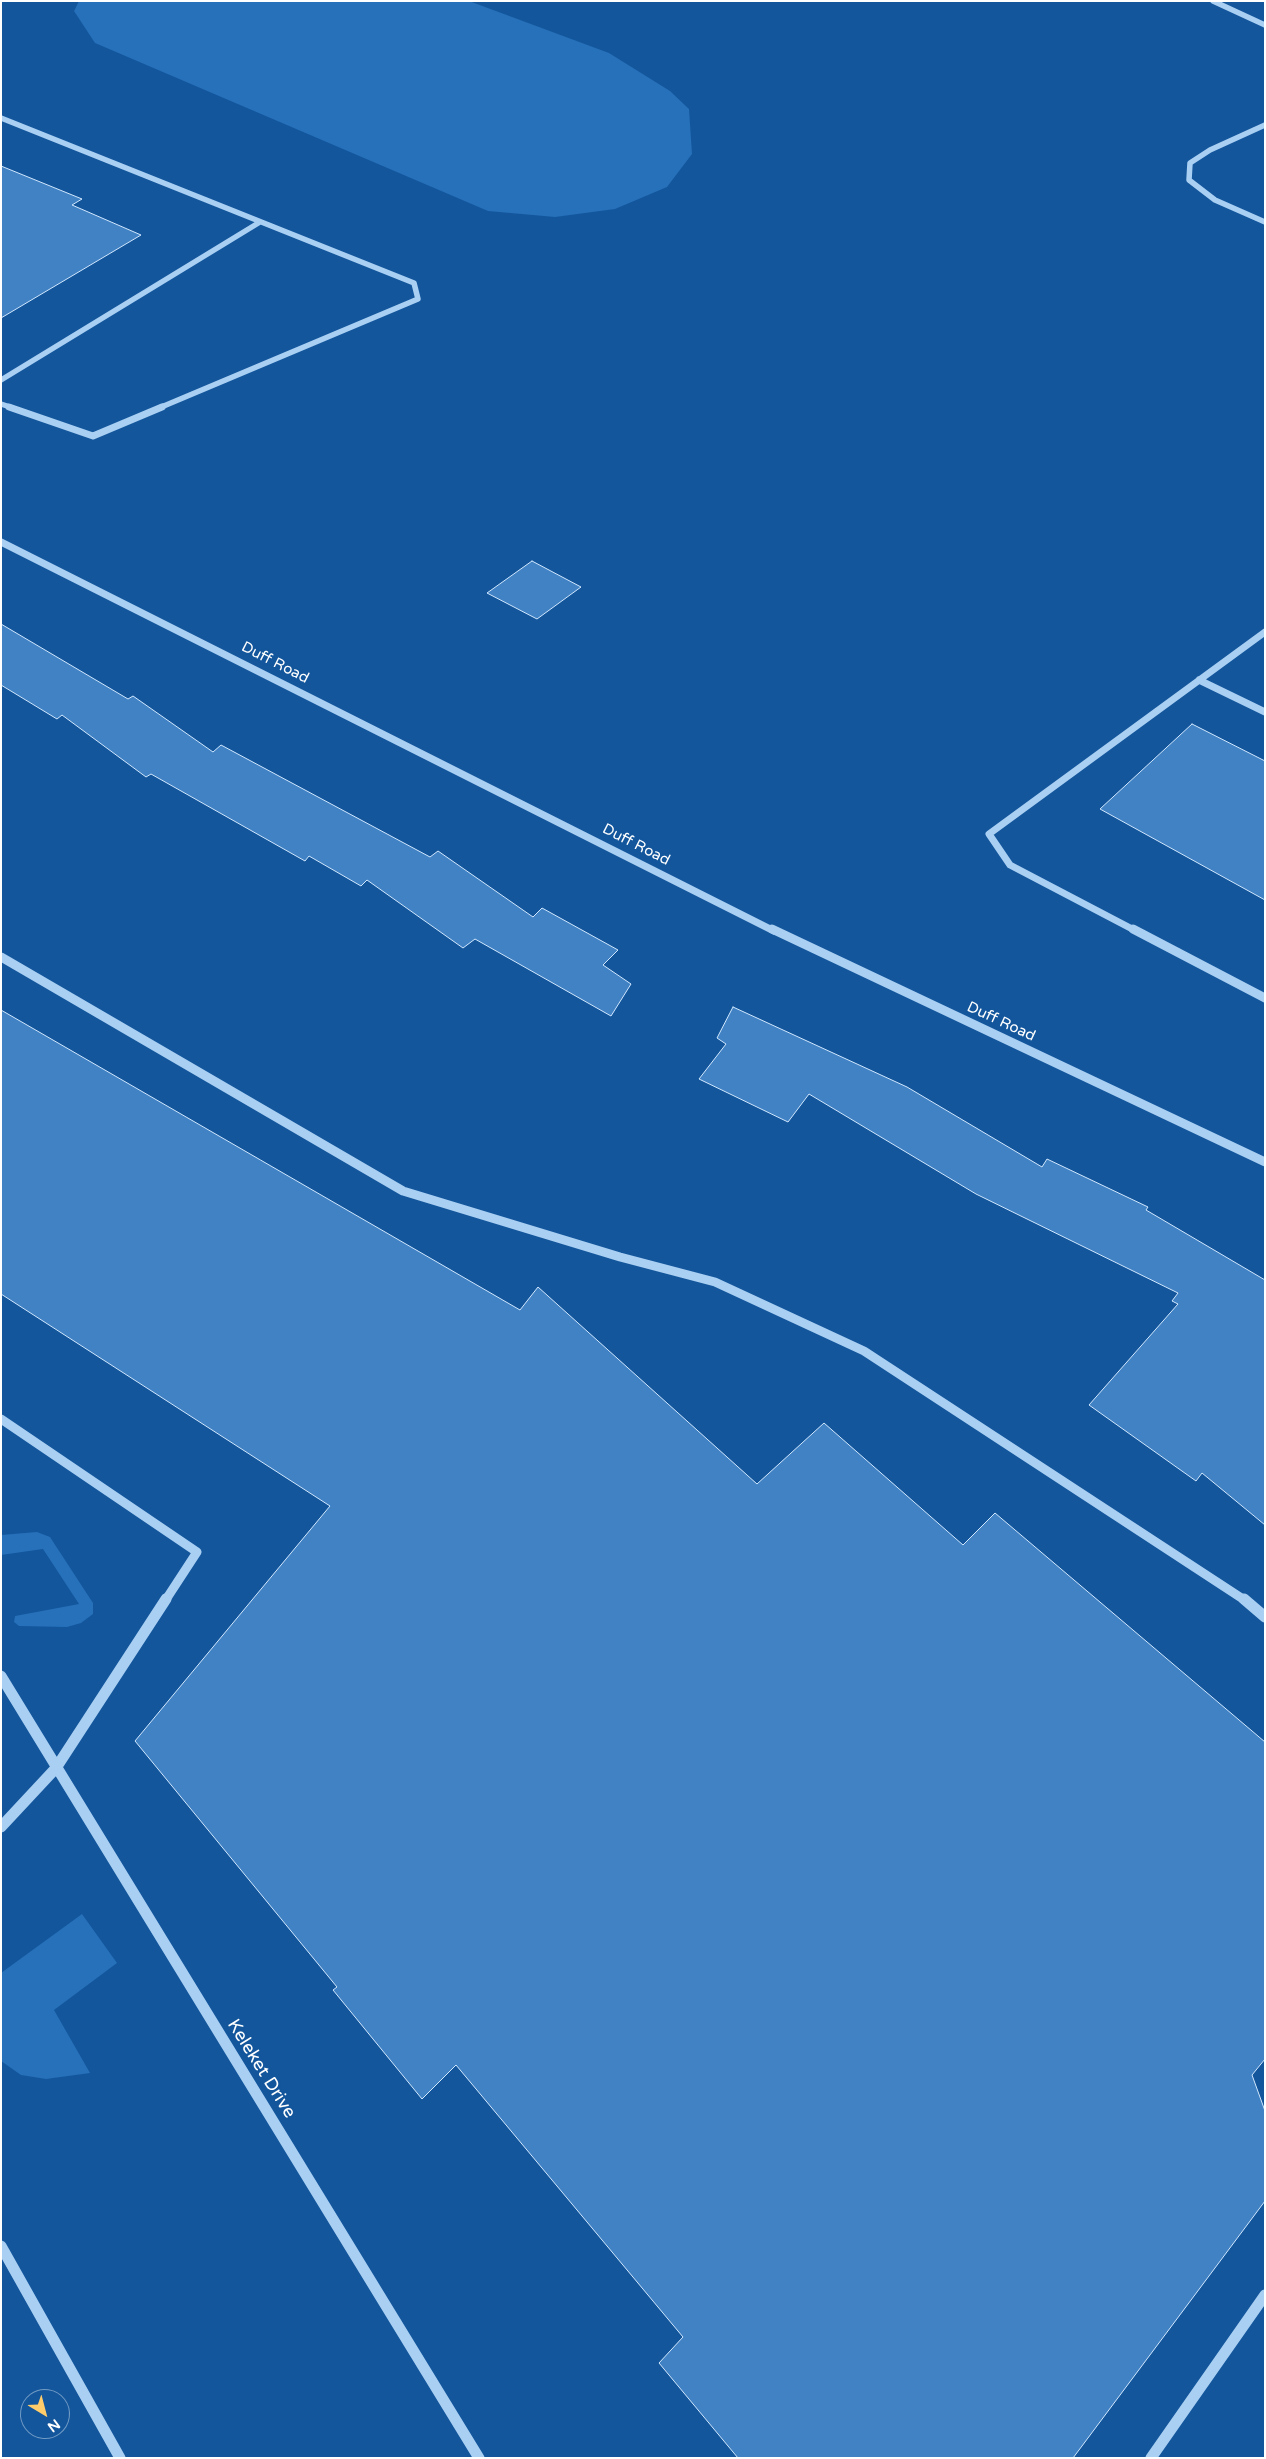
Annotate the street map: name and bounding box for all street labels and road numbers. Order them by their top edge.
street label: Duff Road [238,638,312,688]
street label: Duff Road [599,820,673,870]
street label: Duff Road [964,998,1038,1046]
street label: Keleket Drive [222,2016,300,2122]

